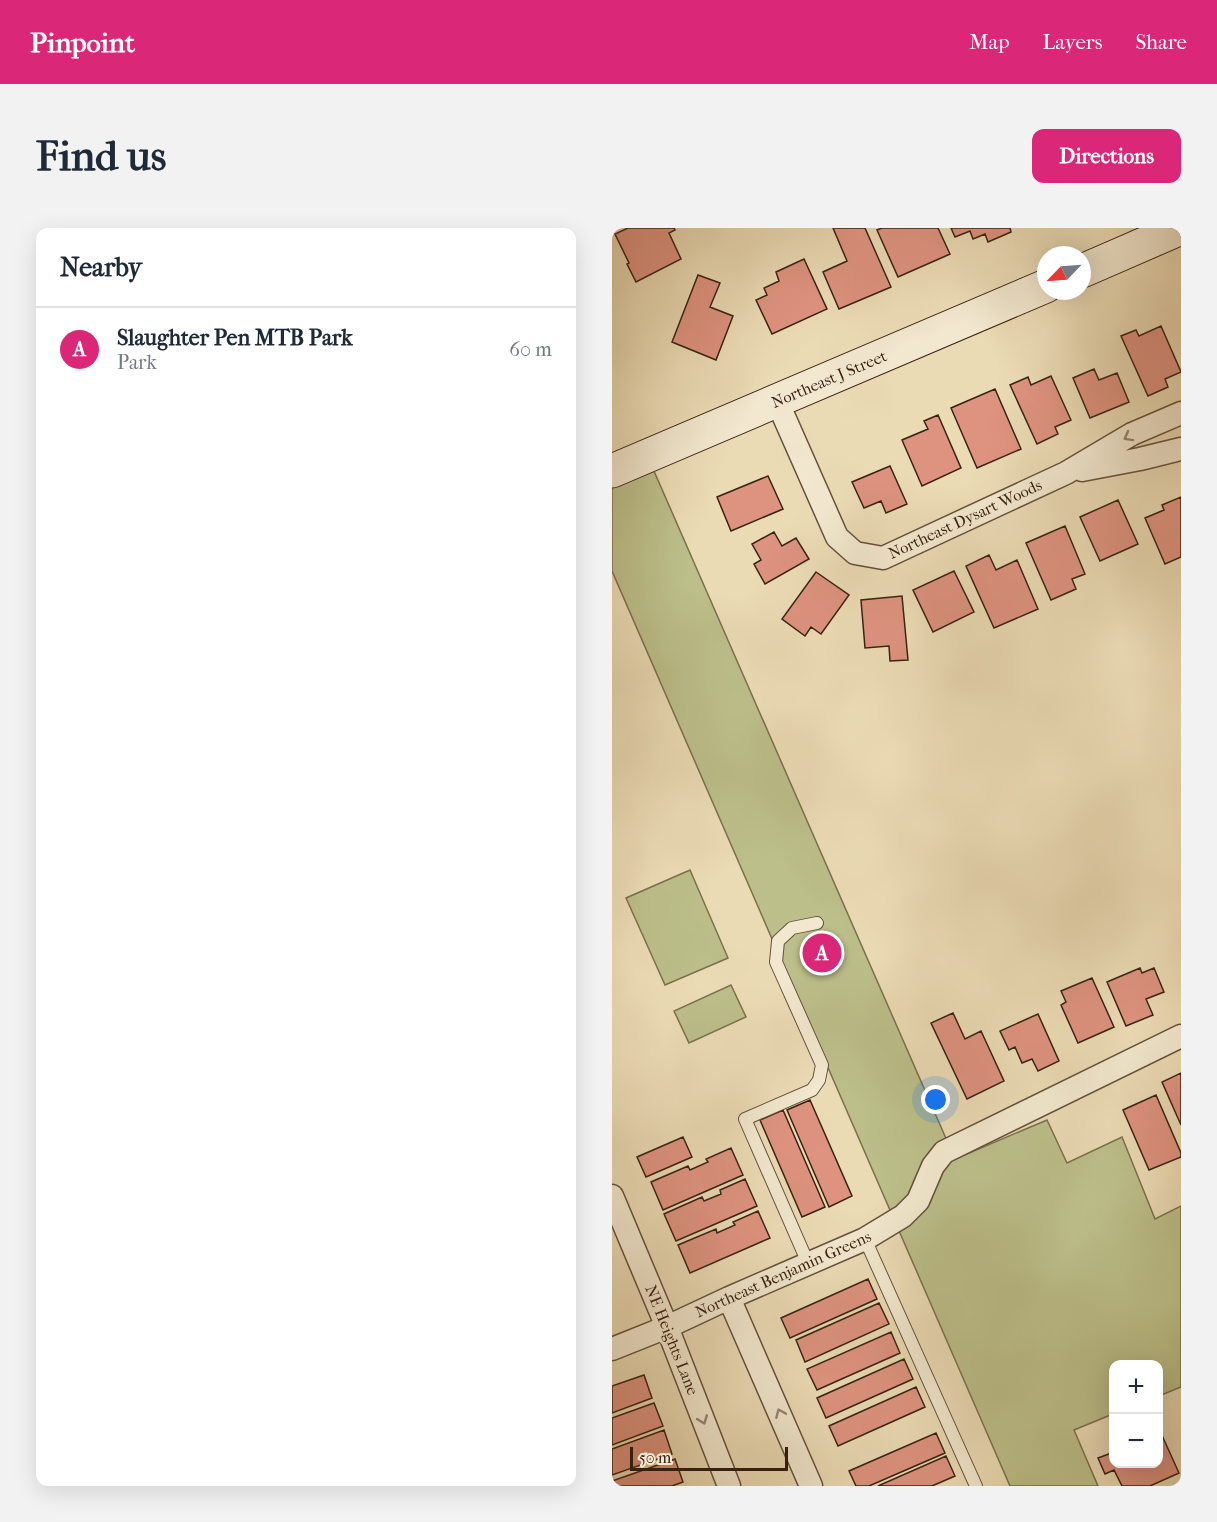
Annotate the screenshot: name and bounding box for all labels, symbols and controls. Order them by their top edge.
text: Pinpoint [30,26,135,59]
text: Map [969,30,1010,54]
text: Layers [1043,30,1102,54]
text: Share [1135,30,1187,54]
button: Directions [1032,129,1181,183]
text: Find us [36,132,166,181]
north arrow [1037,246,1091,300]
text: Nearby [60,252,142,283]
text: Slaughter Pen MTB Park [117,325,353,351]
text: A [73,338,86,361]
text: 60 m [509,338,552,361]
street label: Northeast J Street [768,346,890,412]
text: Park [117,351,157,374]
one-way arrow [1124,430,1134,441]
street label: Northeast Dysart Woods [885,475,1045,563]
pin: A [802,930,842,976]
your location [921,1085,950,1114]
street label: Northeast Benjamin Greens [692,1227,874,1321]
street label: NE Heights Lane [641,1282,703,1398]
map controls [1109,1360,1163,1468]
button: + [1109,1360,1163,1414]
one-way arrow [775,1408,787,1419]
button: − [1109,1414,1163,1468]
one-way arrow [696,1415,709,1425]
scale bar [630,1444,788,1472]
text: 50 m [639,1448,671,1467]

